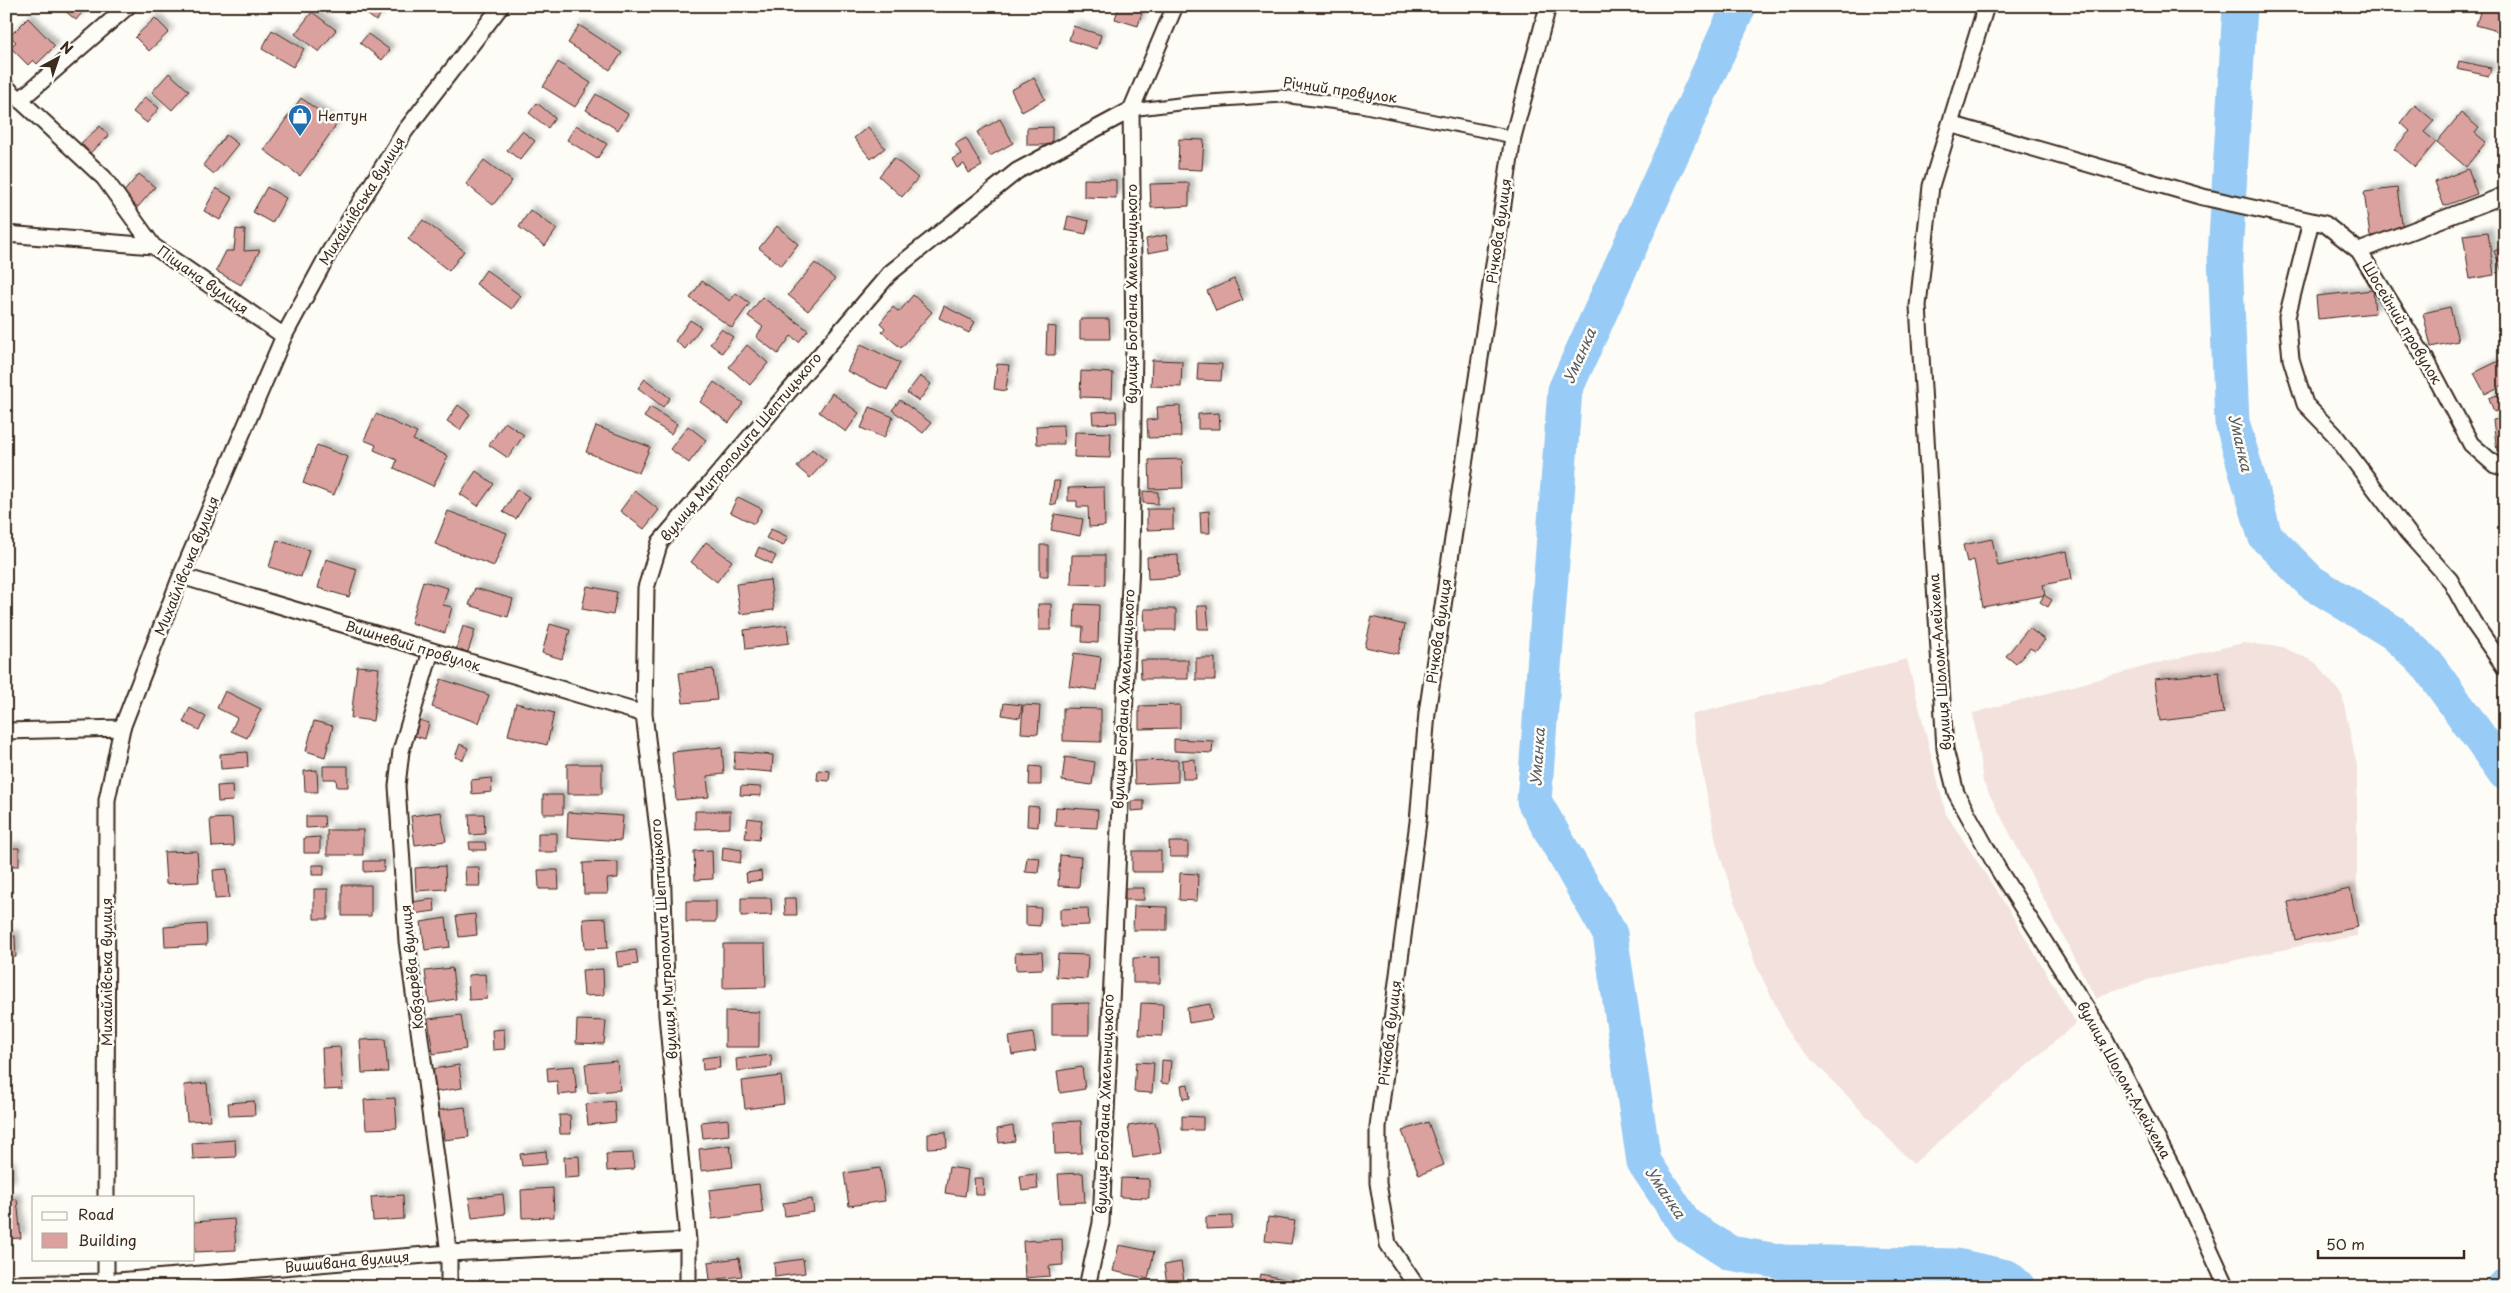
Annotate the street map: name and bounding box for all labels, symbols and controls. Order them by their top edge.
north arrow [32,32,82,82]
text: N [56,36,78,59]
street label: Річний провулок [1282,71,1399,108]
shop icon: Нептун [287,103,313,137]
place label: Нептун [318,105,367,126]
street label: Михайлівська вулиця [313,132,410,269]
street label: Річкова вулиця [1481,177,1516,285]
street label: вулиця Богдана Хмельницького [1121,184,1142,404]
street label: Піщана вулиця [153,240,253,319]
street label: Шосейний провулок [2357,257,2448,389]
water label: Уманка [1556,324,1601,387]
street label: вулиця Митрополита Шептицького [655,348,826,546]
water label: Уманка [2224,412,2259,474]
street label: Михайлівська вулиця [149,493,224,639]
street label: вулиця Шолом-Алейхема [1923,572,1956,751]
street label: Річкова вулиця [1421,577,1456,685]
street label: вулиця Богдана Хмельницького [1107,588,1140,809]
street label: Вишневий провулок [343,615,484,676]
water label: Уманка [1523,727,1550,787]
street label: вулиця Митрополита Шептицького [645,818,682,1060]
street label: Михайлівська вулиця [96,898,117,1046]
street label: Кобзарèва вулиця [395,904,428,1030]
street label: Річкова вулиця [1373,979,1406,1087]
street label: вулиця Богдана Хмельницького [1090,994,1119,1214]
street label: вулиця Шолом-Алейхема [2072,997,2177,1163]
water label: Уманка [1641,1162,1692,1223]
legend [32,1196,195,1260]
text: Road [78,1202,114,1225]
text: Building [78,1228,137,1251]
scale bar [2318,1228,2465,1260]
text: 50 m [2326,1232,2365,1255]
street label: Вишивана вулиця [284,1246,410,1277]

